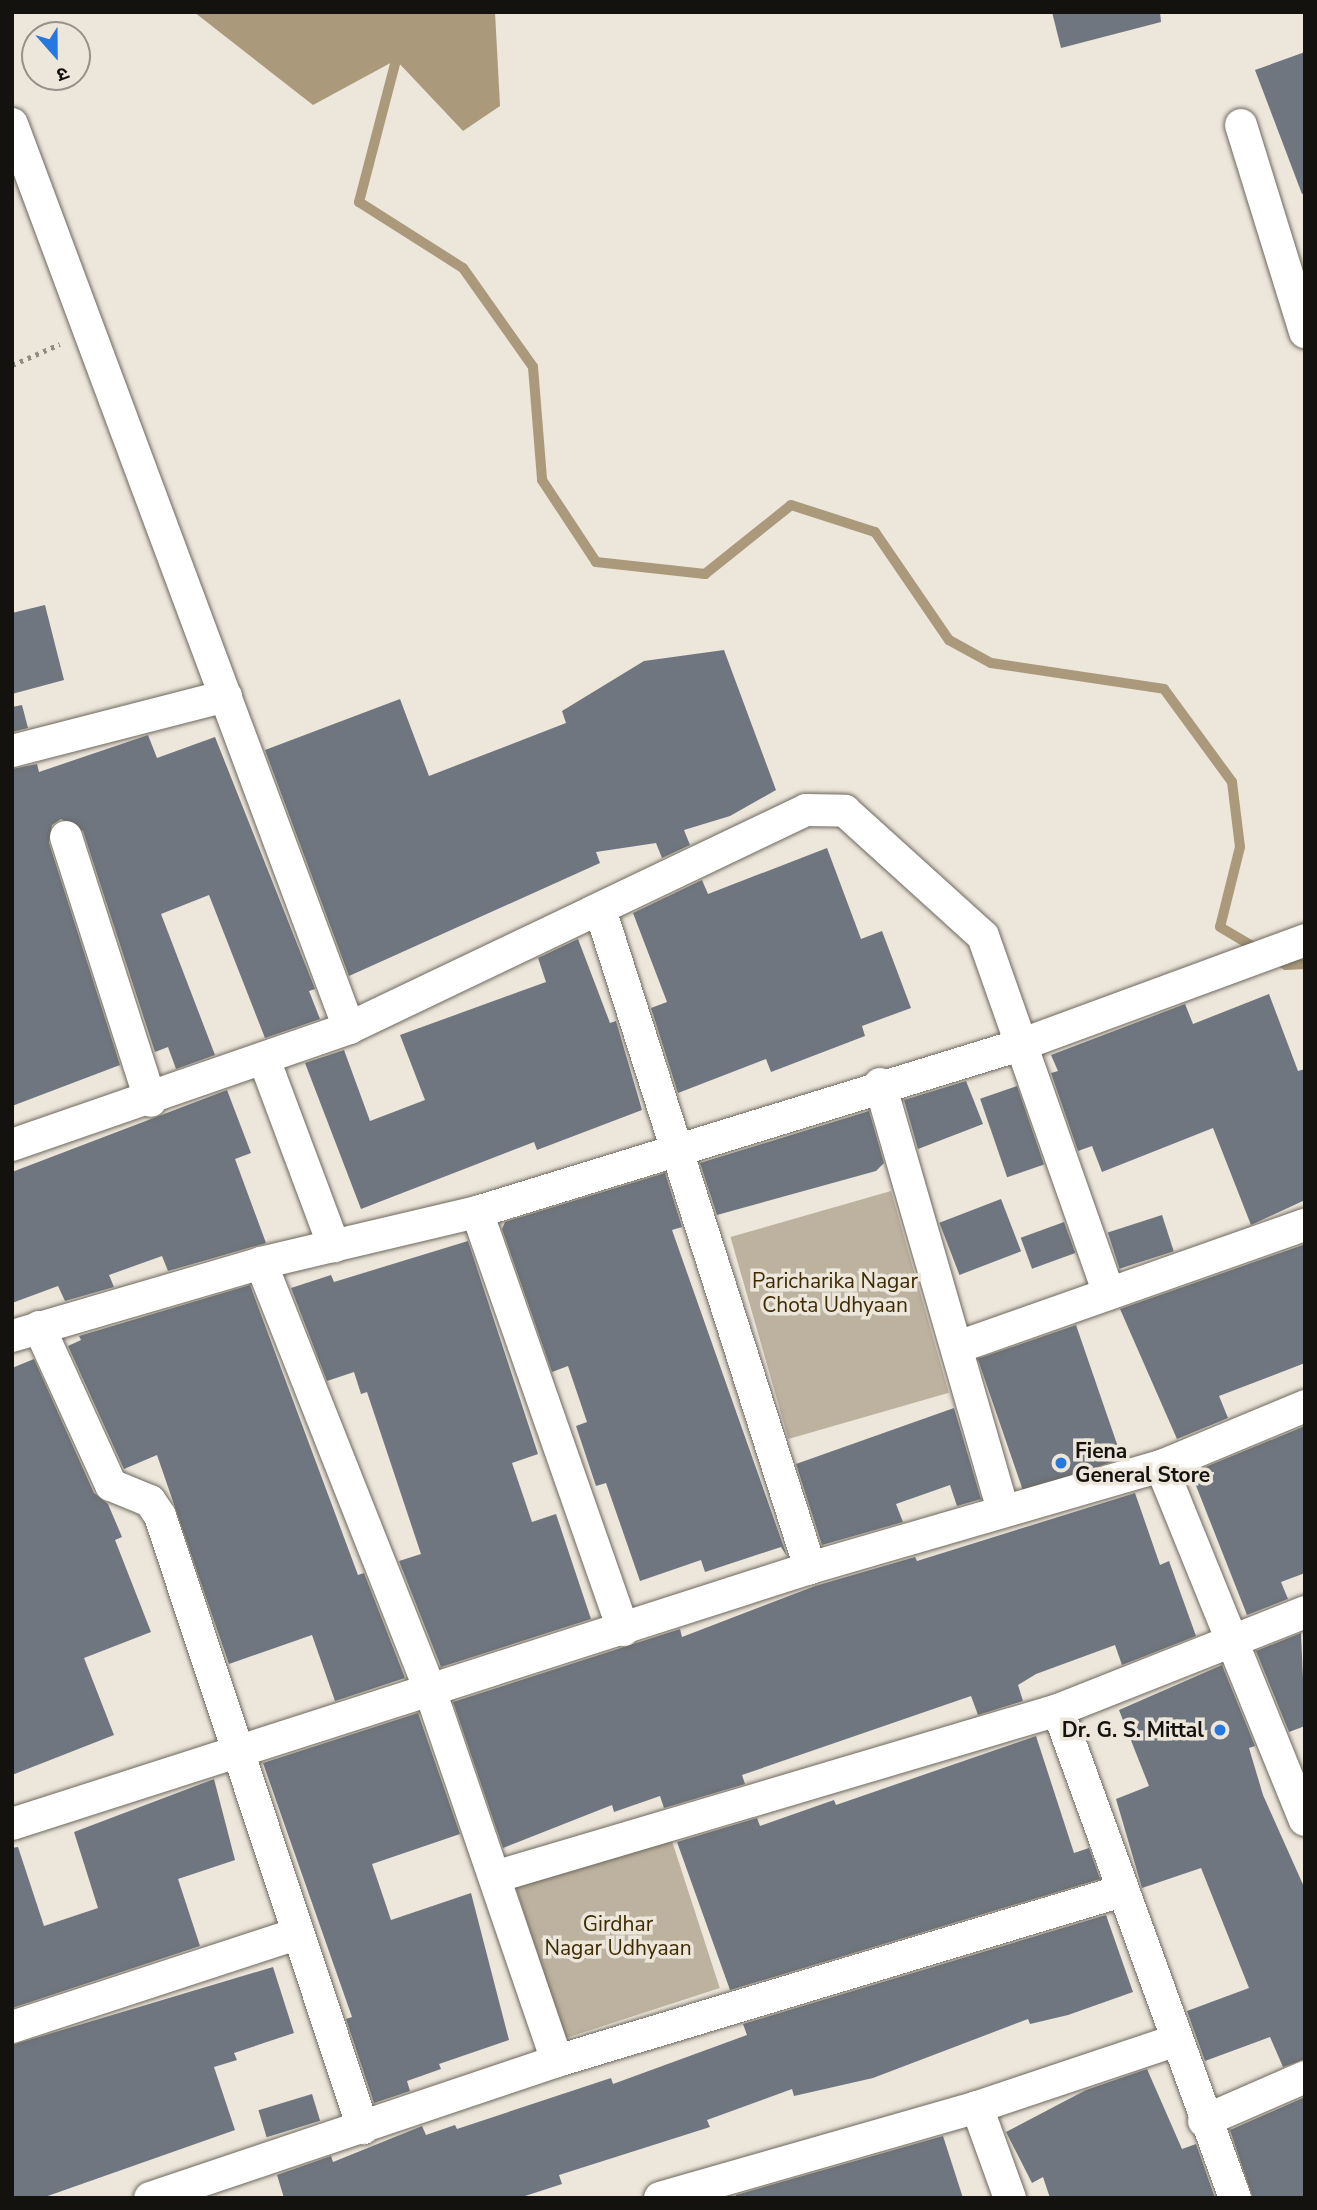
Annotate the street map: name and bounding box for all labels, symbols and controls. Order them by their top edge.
north arrow [21,21,91,91]
text: उ [53,60,73,88]
park label: Paricharika Nagar Chota Udhyaan [752,1268,918,1318]
place label: Fiena General Store [1075,1438,1210,1488]
marker: Fiena General Store [1053,1455,1069,1471]
place label: Dr. G. S. Mittal [1062,1717,1204,1743]
marker: Dr. G. S. Mittal [1210,1720,1230,1740]
park label: Girdhar Nagar Udhyaan [544,1911,692,1961]

